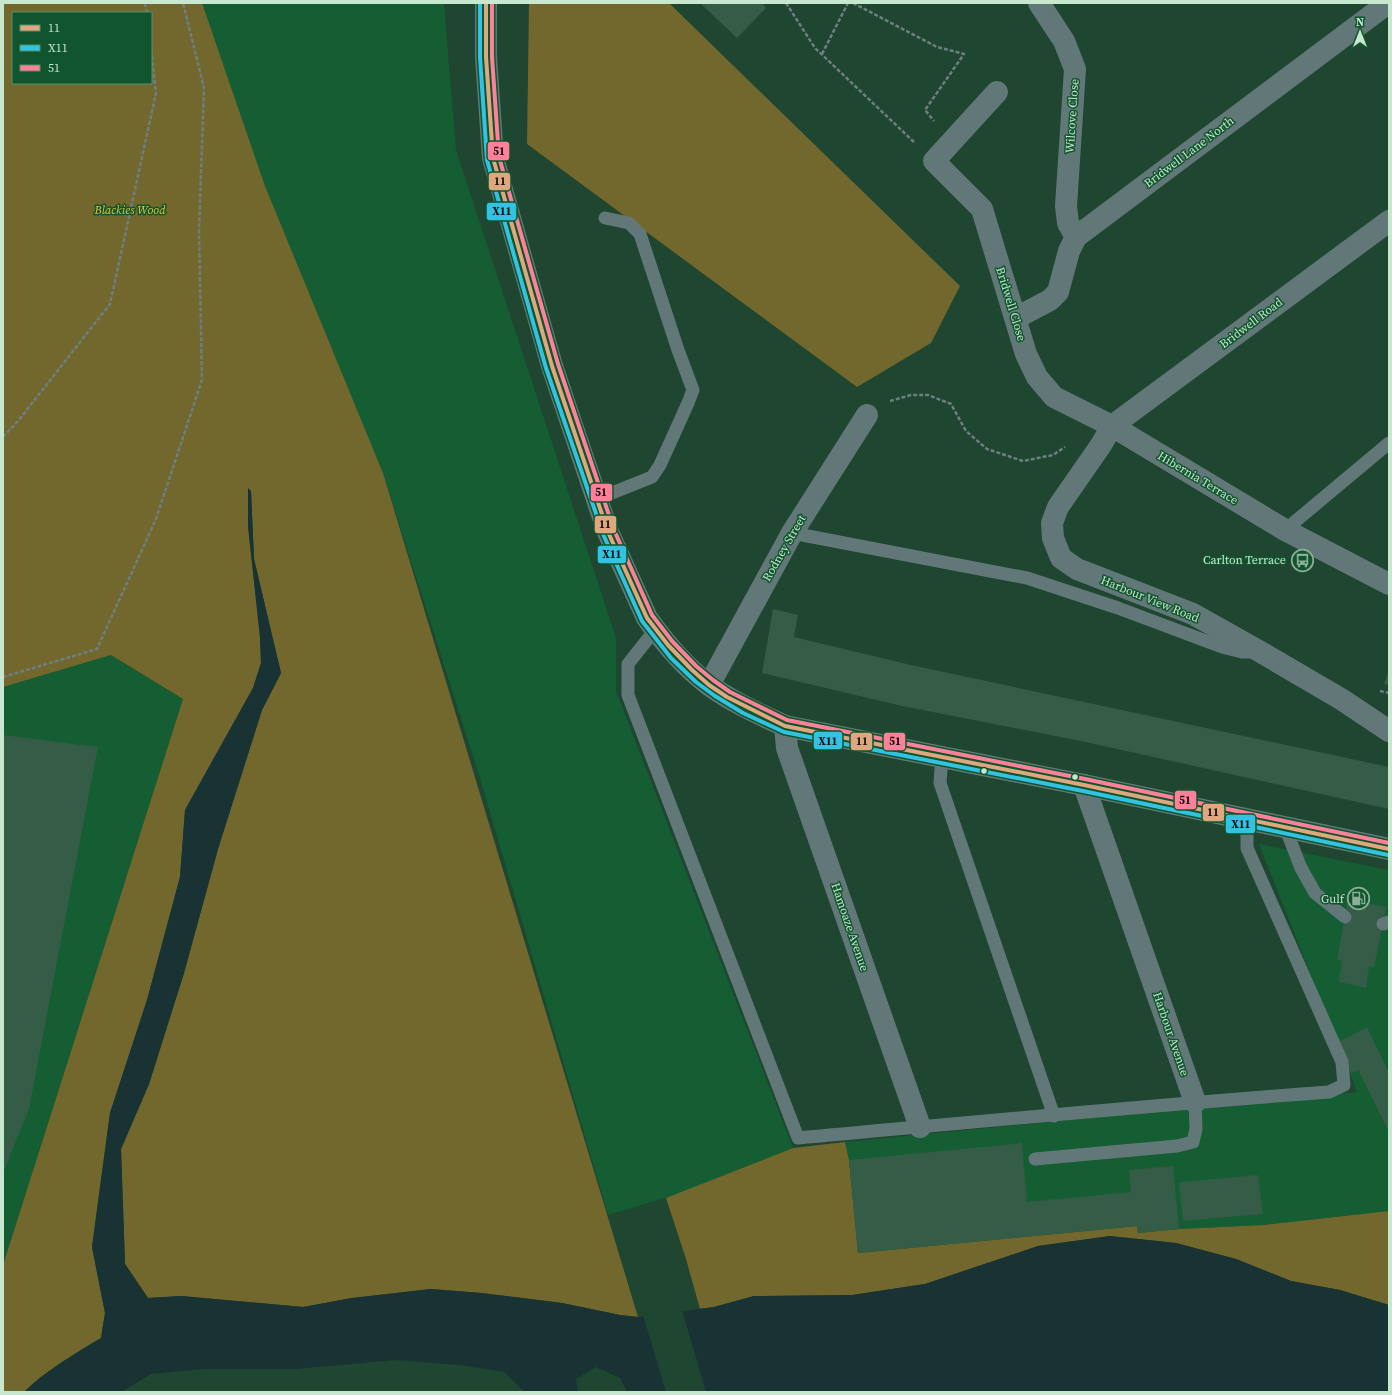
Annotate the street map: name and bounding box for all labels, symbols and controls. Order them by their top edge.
legend [12,12,152,84]
north arrow [1340,12,1380,52]
text: N [1356,15,1364,30]
text: 11 [48,20,60,36]
text: X11 [48,40,68,56]
text: 51 [48,60,60,76]
street label: Wilcove Close [1061,78,1083,154]
street label: Bridwell Lane North [1141,113,1237,191]
line badge: 51 [487,141,510,161]
text: 51 [493,144,505,159]
line badge: 11 [488,172,511,191]
text: 11 [494,174,506,189]
park label: Blackies Wood [94,202,166,218]
line badge: X11 [486,202,517,221]
text: X11 [492,204,512,219]
street label: Bridwell Close [992,265,1030,343]
street label: Bridwell Road [1216,294,1286,352]
street label: Hibernia Terrace [1155,448,1241,508]
line badge: 51 [590,483,613,502]
text: 51 [595,485,607,500]
street label: Rodney Street [758,512,810,584]
line badge: 11 [594,515,617,534]
text: 11 [599,517,611,532]
line badge: X11 [597,545,627,564]
text: X11 [602,547,622,562]
bus stop icon: Carlton Terrace [1289,547,1315,573]
place label: Carlton Terrace [1203,552,1286,568]
street label: Harbour View Road [1099,572,1202,626]
line badge: X11 [813,731,843,750]
line badge: 11 [850,732,873,751]
line badge: 51 [883,732,906,751]
text: X11 [818,734,838,749]
text: 11 [856,734,868,749]
text: 51 [889,734,901,749]
unlabelled marker [979,766,989,776]
unlabelled marker [1070,772,1080,782]
line badge: 51 [1174,790,1197,810]
text: 51 [1179,793,1191,808]
line badge: 11 [1202,803,1225,822]
text: 11 [1207,805,1219,820]
line badge: X11 [1225,814,1256,834]
text: X11 [1231,817,1251,832]
street label: Hamoaze Avenue [827,881,873,973]
fuel station icon: Gulf [1346,886,1372,912]
place label: Gulf [1321,891,1346,907]
street label: Harbour Avenue [1149,990,1193,1078]

